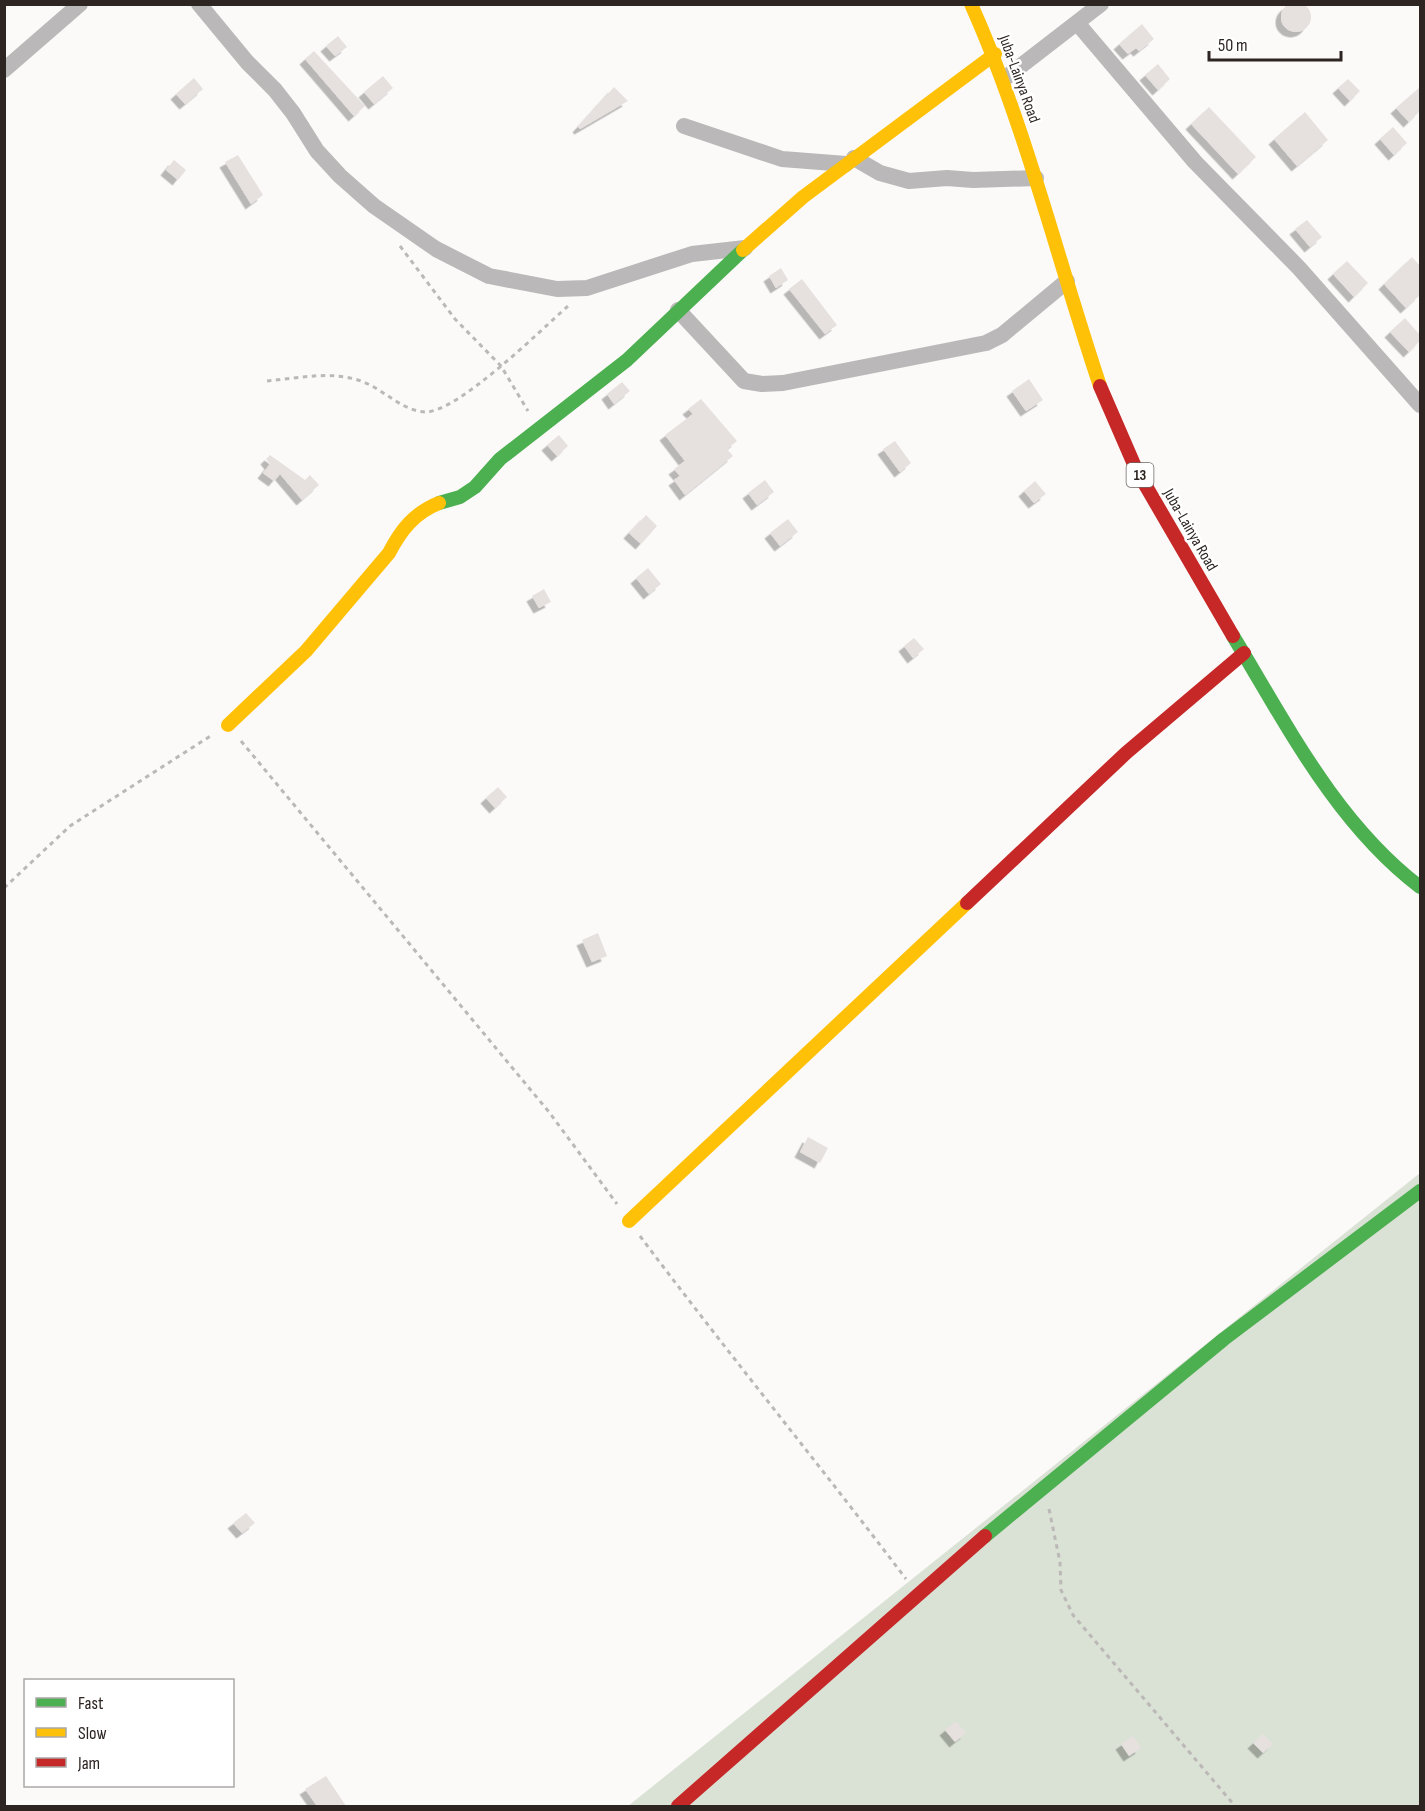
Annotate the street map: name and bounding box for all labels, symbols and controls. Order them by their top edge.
scale bar [1209,24,1341,62]
street label: Juba-Lainya Road [994,32,1044,125]
text: 50 m [1218,35,1248,56]
road number: 13 [1126,463,1154,487]
street label: Juba-Lainya Road [1158,485,1221,574]
legend [24,1679,234,1787]
text: Fast [78,1693,104,1714]
text: Slow [78,1723,107,1744]
text: Jam [77,1753,100,1774]

